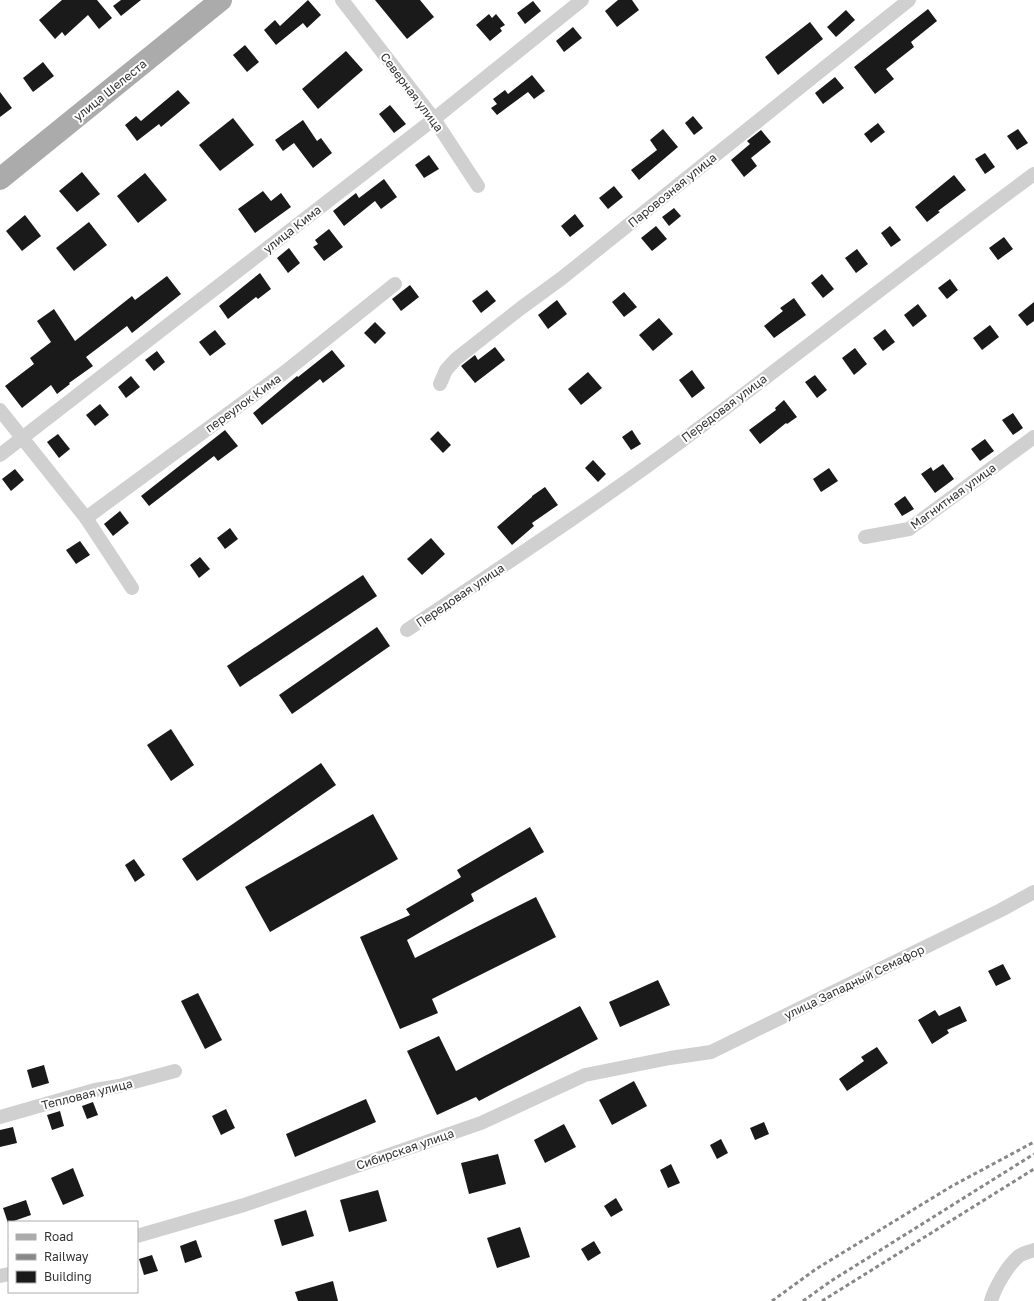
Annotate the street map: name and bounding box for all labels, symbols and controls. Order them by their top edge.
street label: Северная улица [377,49,447,135]
street label: улица Шелеста [70,56,150,124]
street label: Паровозная улица [625,150,719,230]
street label: улица Кима [260,202,324,256]
street label: переулок Кима [202,370,284,436]
street label: Передовая улица [678,371,770,445]
street label: Магнитная улица [907,460,999,532]
street label: Передовая улица [413,560,507,630]
street label: улица Западный Семафор [781,941,927,1023]
street label: Тепловая улица [40,1075,134,1113]
street label: Сибирская улица [354,1125,456,1173]
legend [8,1221,138,1293]
text: Road [44,1229,73,1244]
text: Railway [44,1249,89,1264]
text: Building [44,1269,92,1284]

